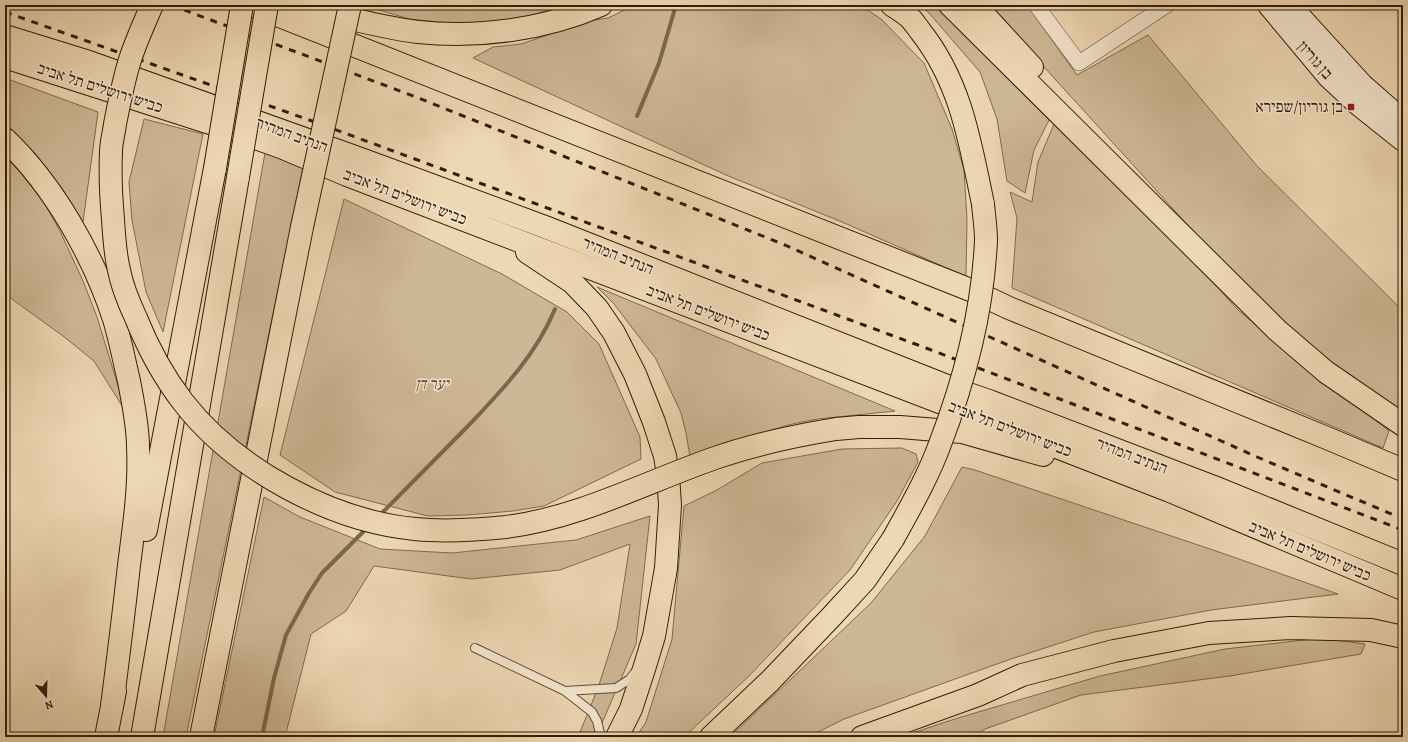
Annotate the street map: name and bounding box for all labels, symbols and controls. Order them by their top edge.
street label: בן גוריון [1292,36,1338,84]
street label: כביש ירושלים תל אביב [34,57,166,119]
place label: בן גוריון/שפירא [1255,96,1343,118]
marker: בן גוריון/שפירא [1346,102,1356,112]
street label: הנתיב המהיר [253,112,331,158]
street label: כביש ירושלים תל אביב [340,163,470,231]
street label: הנתיב המהיר [579,232,657,280]
street label: כביש ירושלים תל אביב [643,279,773,347]
park label: יער דן [415,373,450,395]
street label: כביש ירושלים תל אביב [945,395,1075,463]
street label: הנתיב המהיר [1093,432,1171,480]
street label: כביש ירושלים תל אביב [1246,515,1374,587]
north arrow [26,676,66,716]
text: N [43,697,56,713]

